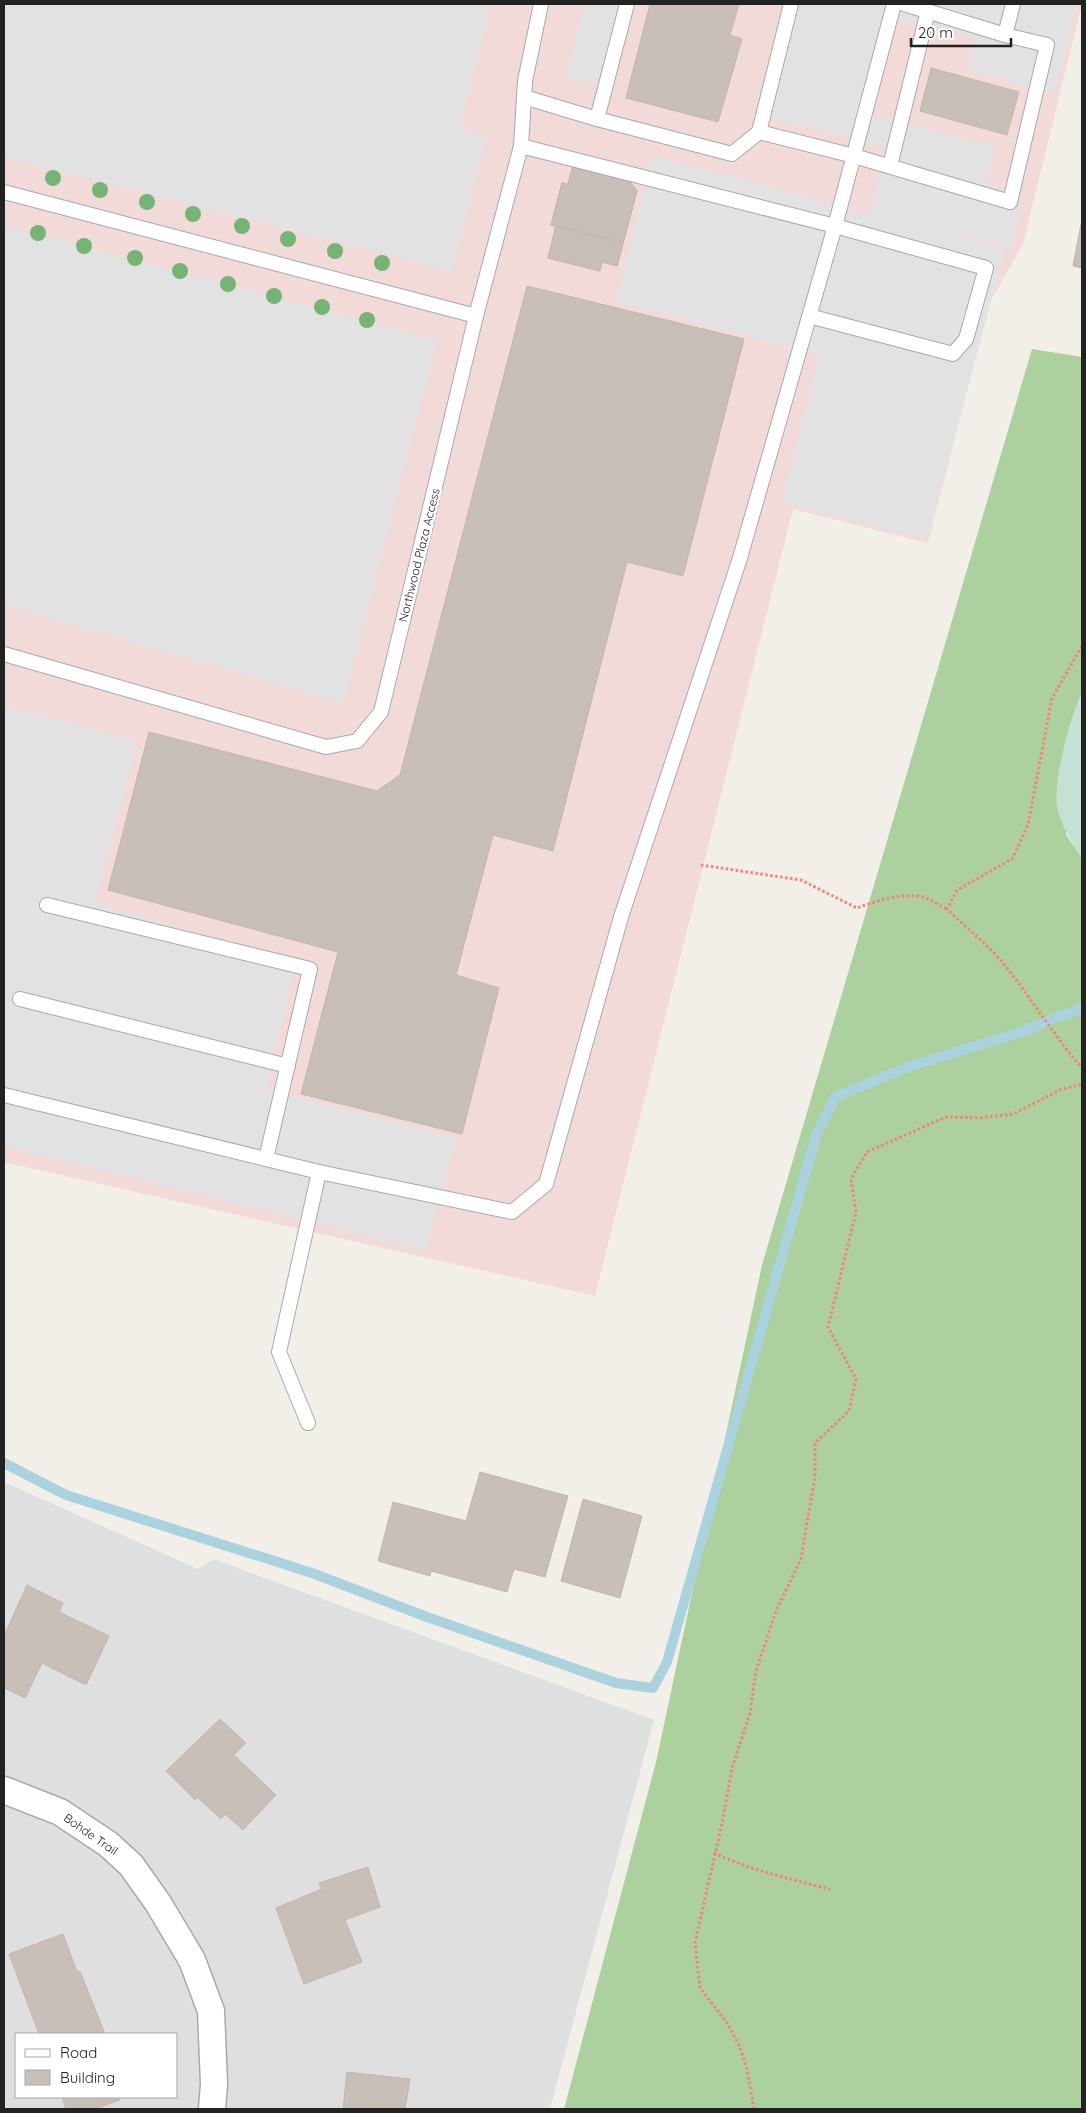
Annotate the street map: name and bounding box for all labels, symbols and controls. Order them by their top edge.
scale bar [911,15,1011,47]
text: 20 m [918,23,953,42]
street label: Northwood Plaza Access [395,486,443,623]
street label: Bohde Trail [61,1810,121,1858]
legend [15,2033,178,2098]
text: Road [60,2043,97,2062]
text: Building [60,2068,115,2087]

